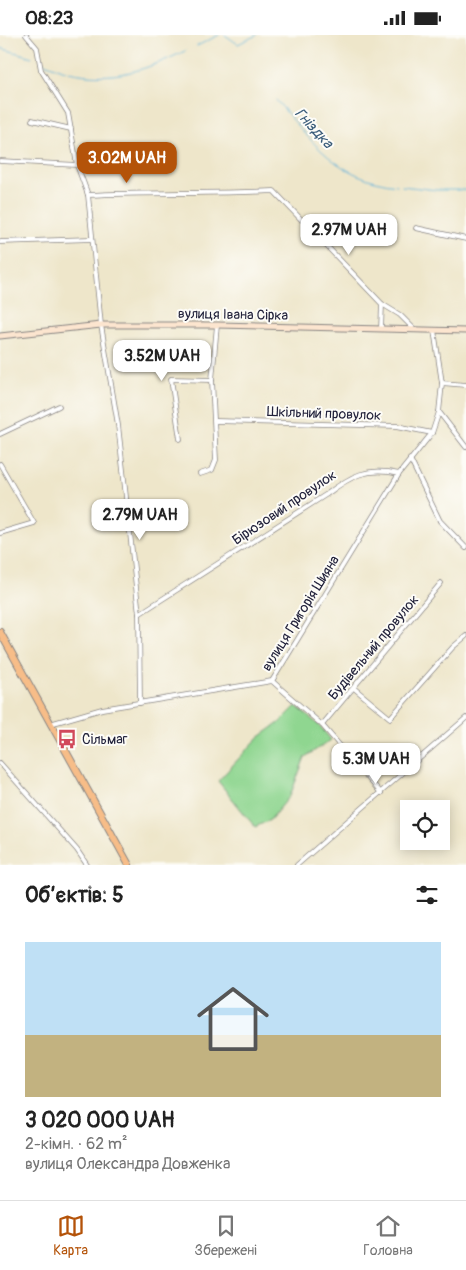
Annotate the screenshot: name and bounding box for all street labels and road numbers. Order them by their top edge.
street label: вулиця Івана Сірка [178,305,288,324]
street label: Шкільний провулок [267,403,381,424]
street label: Бірюзовий провулок [229,466,340,549]
street label: вулиця Григорія Шияна [258,552,343,674]
street label: Будівельний провулок [324,591,422,703]

